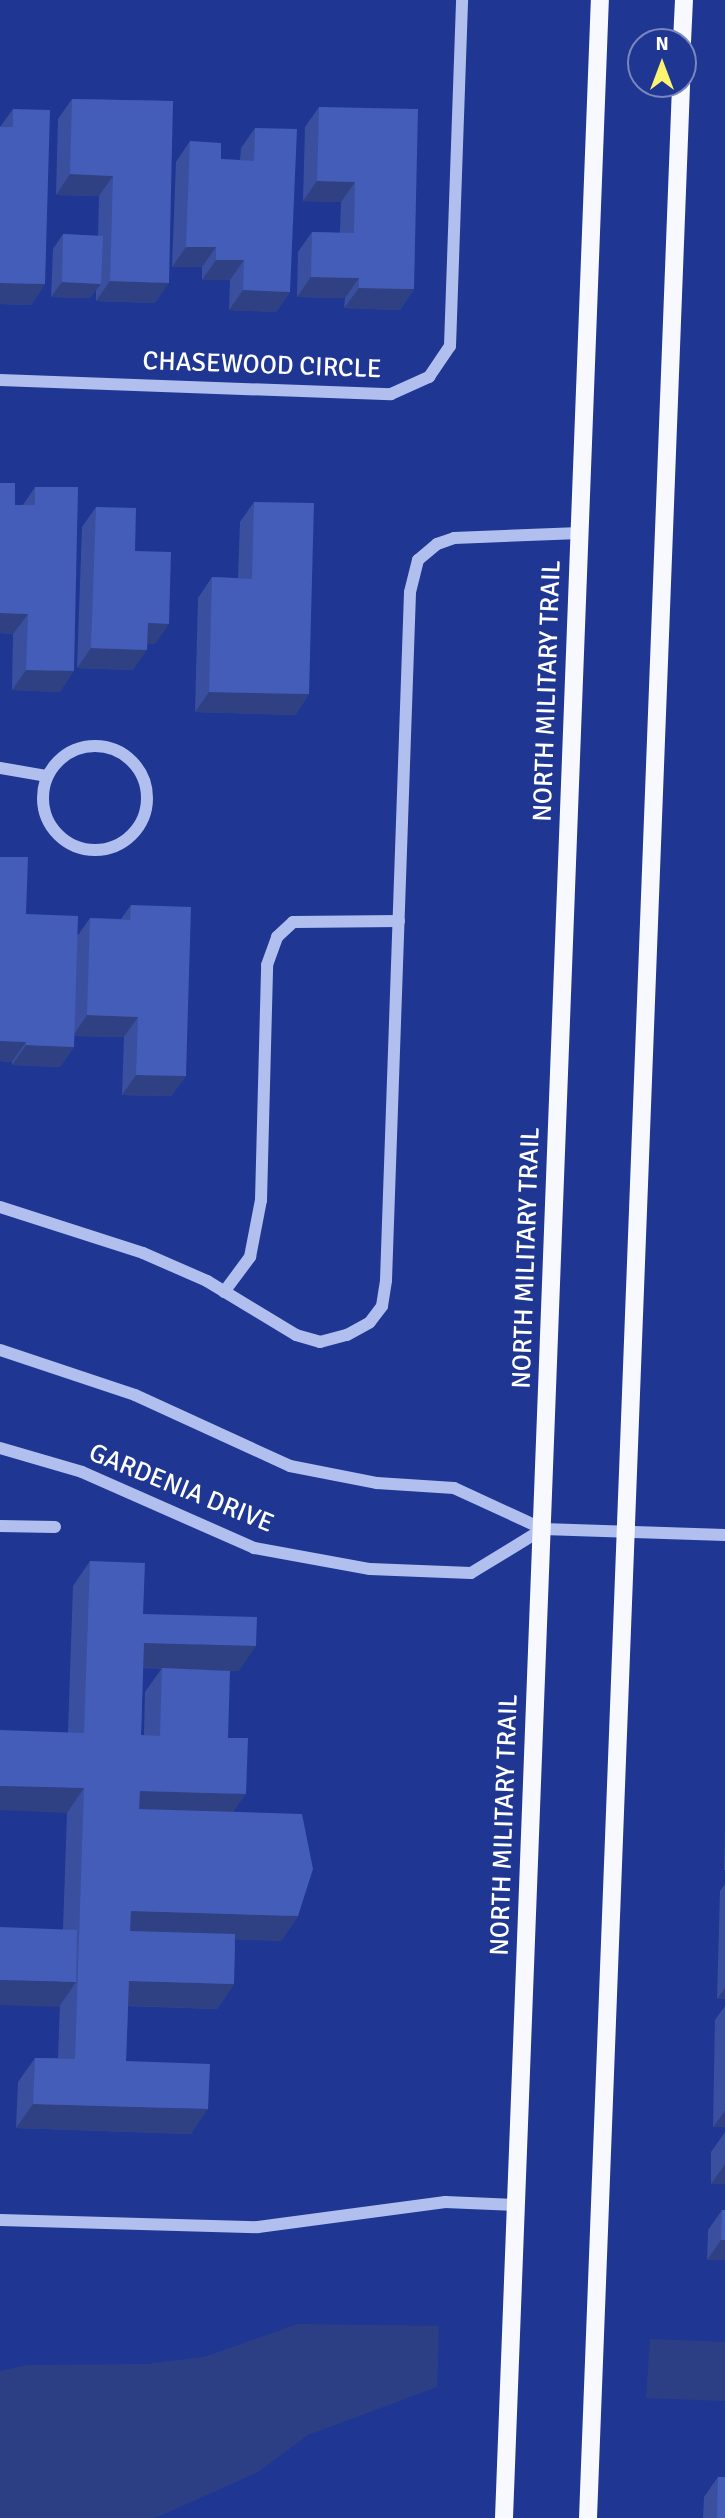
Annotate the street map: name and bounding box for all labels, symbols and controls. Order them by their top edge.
north arrow [627,28,697,98]
text: N [655,32,669,56]
street label: CHASEWOOD CIRCLE [142,346,382,386]
street label: NORTH MILITARY TRAIL [528,560,568,822]
street label: NORTH MILITARY TRAIL [507,1127,547,1389]
street label: GARDENIA DRIVE [84,1438,278,1540]
street label: NORTH MILITARY TRAIL [485,1694,525,1956]

